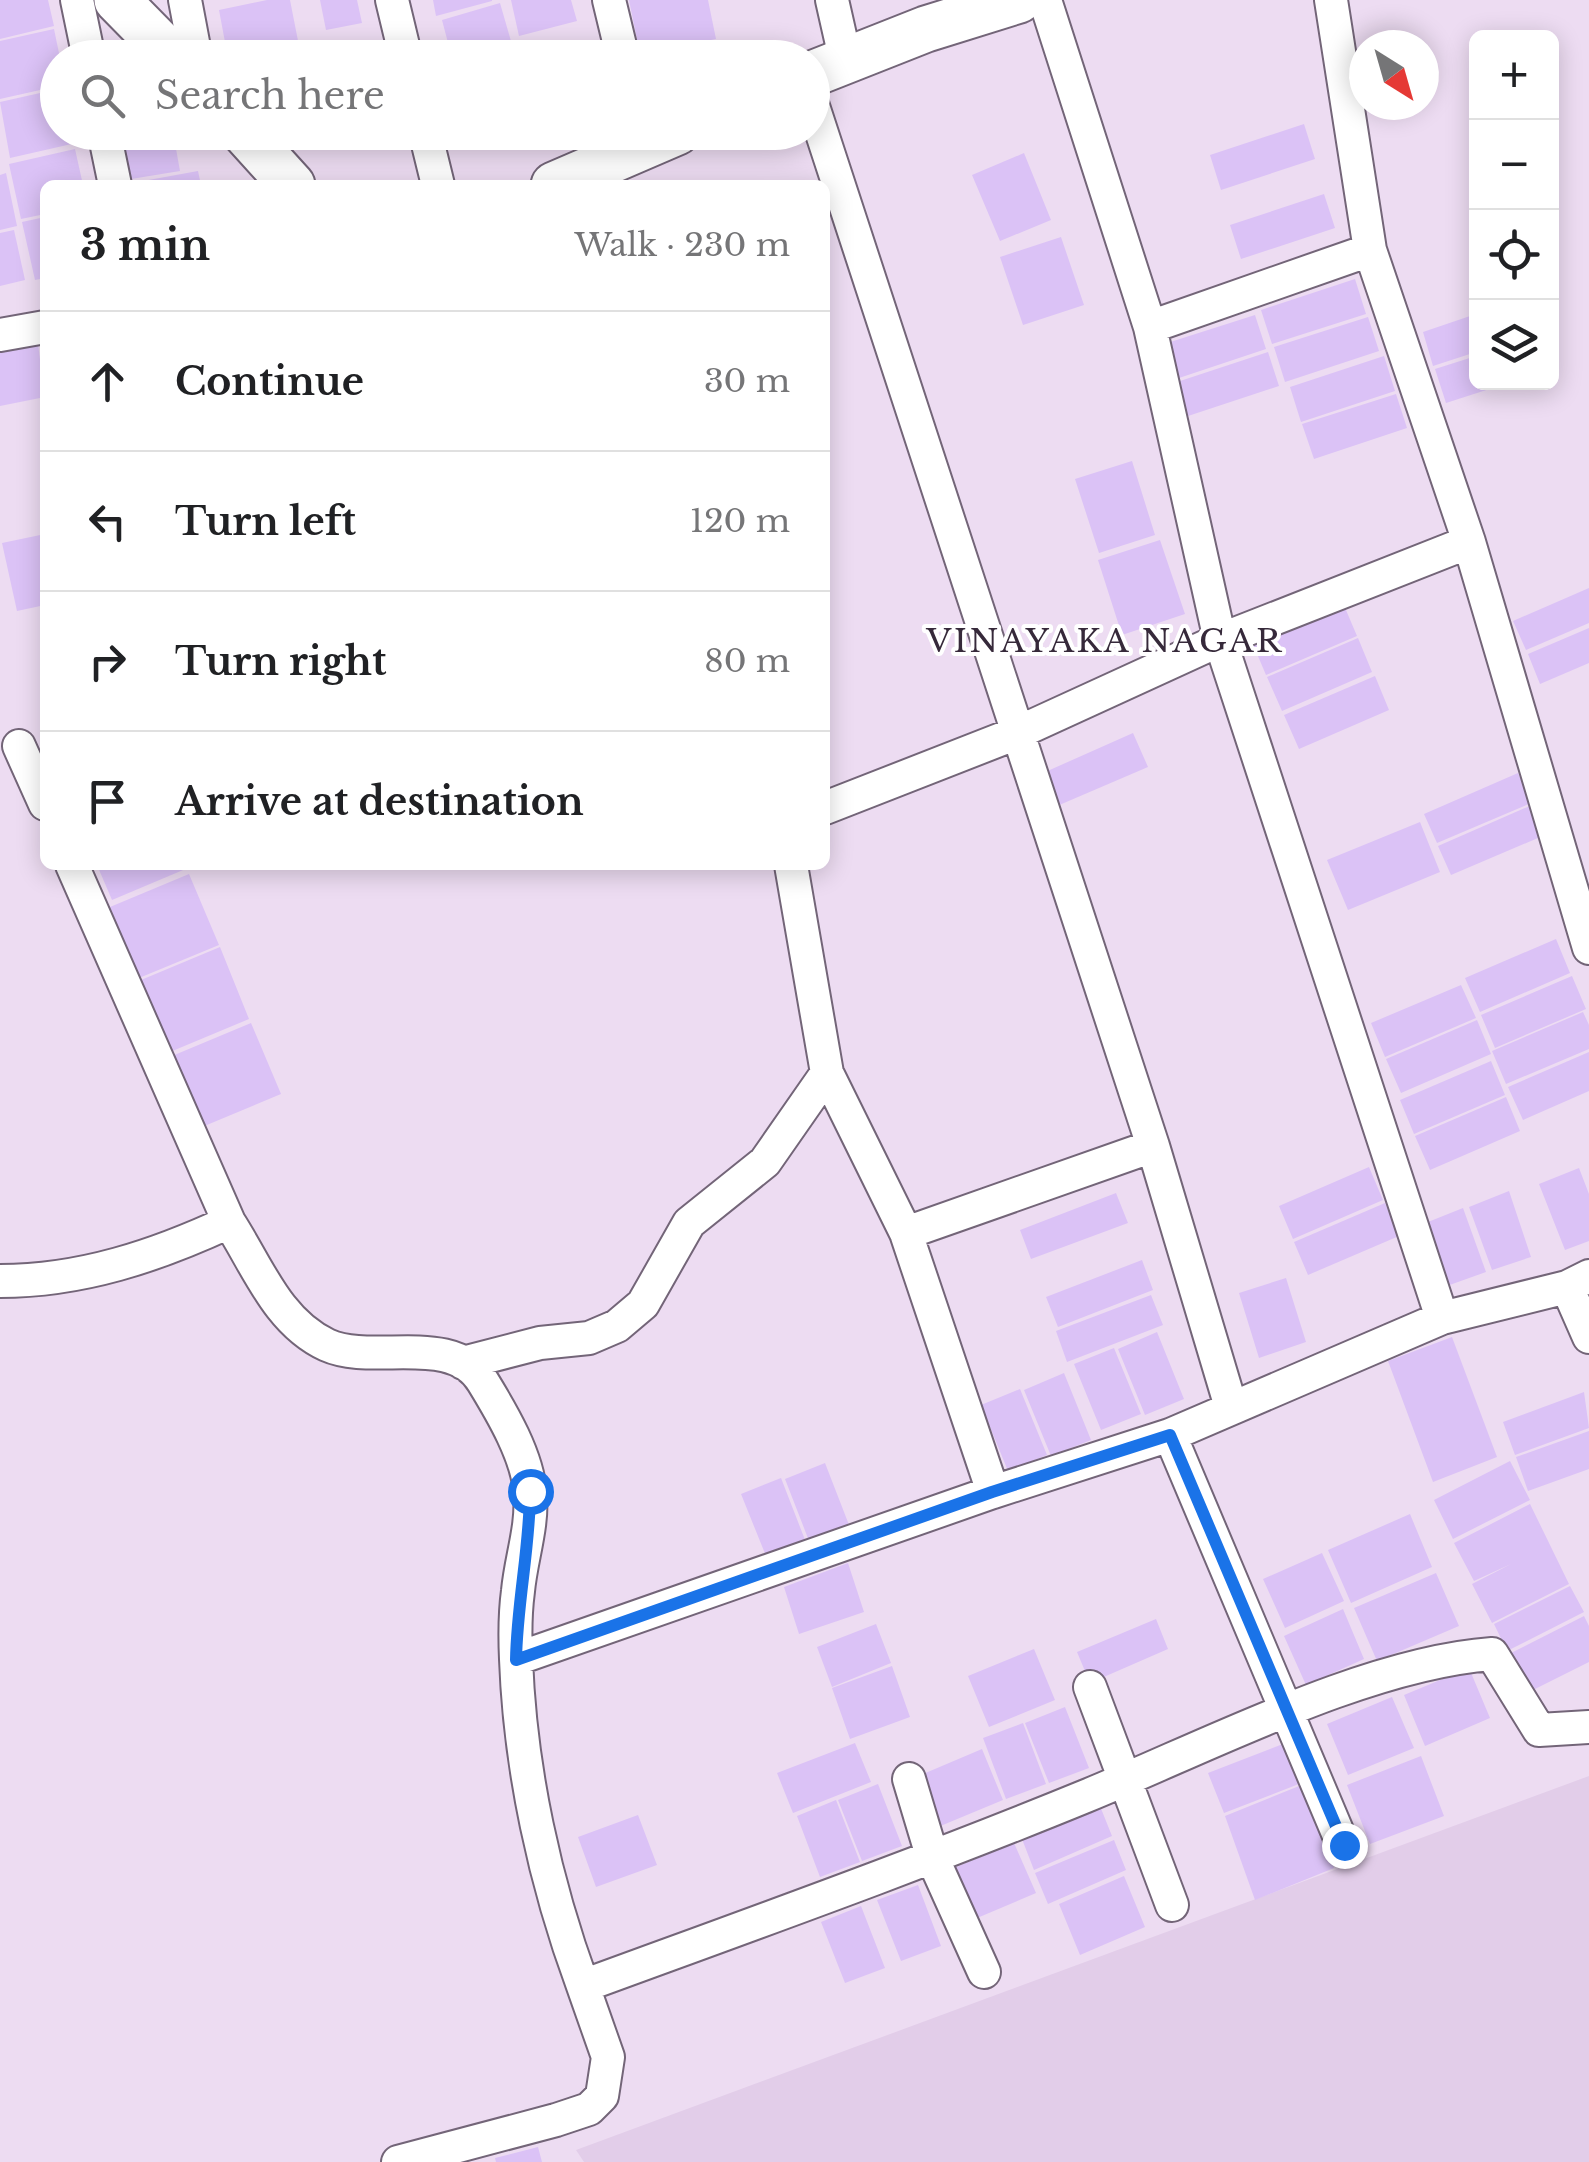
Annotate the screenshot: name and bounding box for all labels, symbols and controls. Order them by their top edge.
north arrow [1349,30,1439,120]
map controls [1469,30,1559,390]
button: + [1469,30,1559,120]
search box [40,40,830,150]
icon: search [75,68,130,123]
text: Search here [155,72,385,119]
button: − [1469,120,1559,210]
button: locate [1469,210,1559,300]
text: 3 min [80,219,210,271]
text: Walk · 230 m [575,225,790,265]
button: layers [1469,300,1559,390]
icon: ahead [80,354,135,409]
text: Continue [175,358,364,405]
text: 30 m [704,361,790,401]
icon: left [80,494,135,549]
text: Turn left [175,498,356,545]
text: 120 m [690,501,790,541]
district label: VINAYAKA NAGAR [925,621,1284,661]
icon: right [80,634,135,689]
text: Turn right [175,638,386,685]
text: 80 m [704,641,790,681]
icon: arrive [80,774,135,829]
text: Arrive at destination [175,778,584,825]
route start [508,1469,554,1515]
route end [1322,1823,1368,1869]

